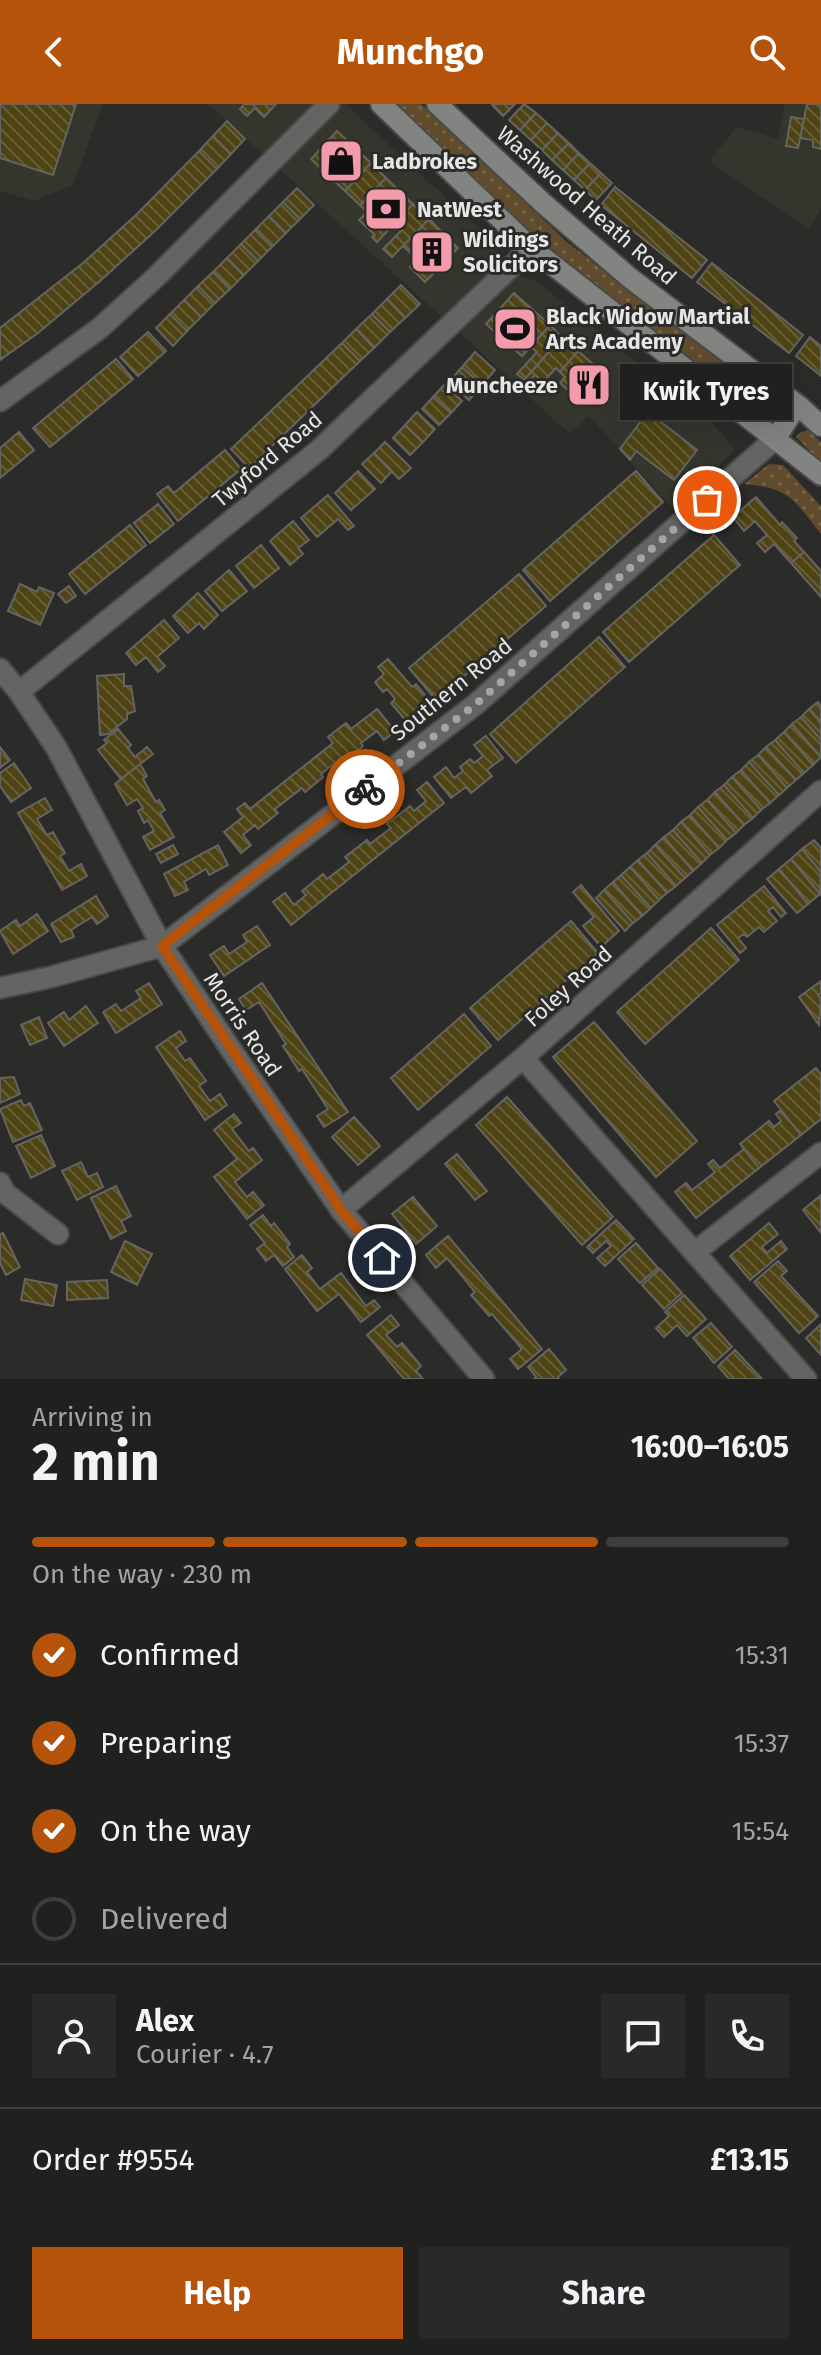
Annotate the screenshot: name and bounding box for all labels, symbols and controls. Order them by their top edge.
icon: back [32,30,76,74]
text: Munchgo [337,30,484,74]
icon: search [745,30,789,74]
street label: Washwood Heath Road [491,120,682,291]
shop icon: Ladbrokes [317,137,365,185]
place label: Ladbrokes [372,148,477,175]
bank icon: NatWest [362,185,410,233]
place label: NatWest [417,196,502,223]
place label: Wildings Solicitors [463,226,558,278]
building icon: Wildings Solicitors [408,228,456,276]
place label: Black Widow Martial Arts Academy [545,303,750,355]
sports icon: Black Widow Martial Arts Academy [491,305,539,353]
restaurant icon: Muncheeze [565,361,613,409]
callout: Kwik Tyres [621,364,793,420]
place label: Muncheeze [446,372,558,399]
text: Kwik Tyres [643,376,769,407]
street label: Twyford Road [207,406,328,513]
pin [673,466,741,534]
icon: bag [685,478,729,522]
street label: Southern Road [385,632,517,747]
courier [325,749,405,829]
icon: bike [343,767,387,811]
street label: Foley Road [519,940,618,1033]
street label: Morris Road [198,967,287,1082]
pin [348,1224,416,1292]
icon: home [360,1236,404,1280]
text: Arriving in [32,1402,153,1433]
text: 16:00–16:05 [631,1429,789,1465]
text: 2 min [32,1431,160,1494]
text: On the way · 230 m [32,1559,252,1590]
icon: check [32,1633,76,1677]
text: Confirmed [100,1637,240,1673]
text: 15:31 [735,1640,789,1671]
icon: check [32,1721,76,1765]
text: Preparing [100,1725,231,1761]
text: 15:37 [734,1728,789,1759]
icon: check [32,1809,76,1853]
text: On the way [100,1813,251,1849]
text: 15:54 [732,1816,789,1847]
text: Delivered [100,1901,229,1937]
button: person [32,1994,116,2078]
button: chat [601,1994,685,2078]
button: phone [705,1994,789,2078]
text: Alex [136,2003,194,2039]
text: Courier · 4.7 [136,2039,274,2070]
text: Order #9554 [32,2142,194,2178]
text: £13.15 [710,2142,789,2178]
button: Help [32,2247,403,2339]
button: Share [419,2247,789,2339]

